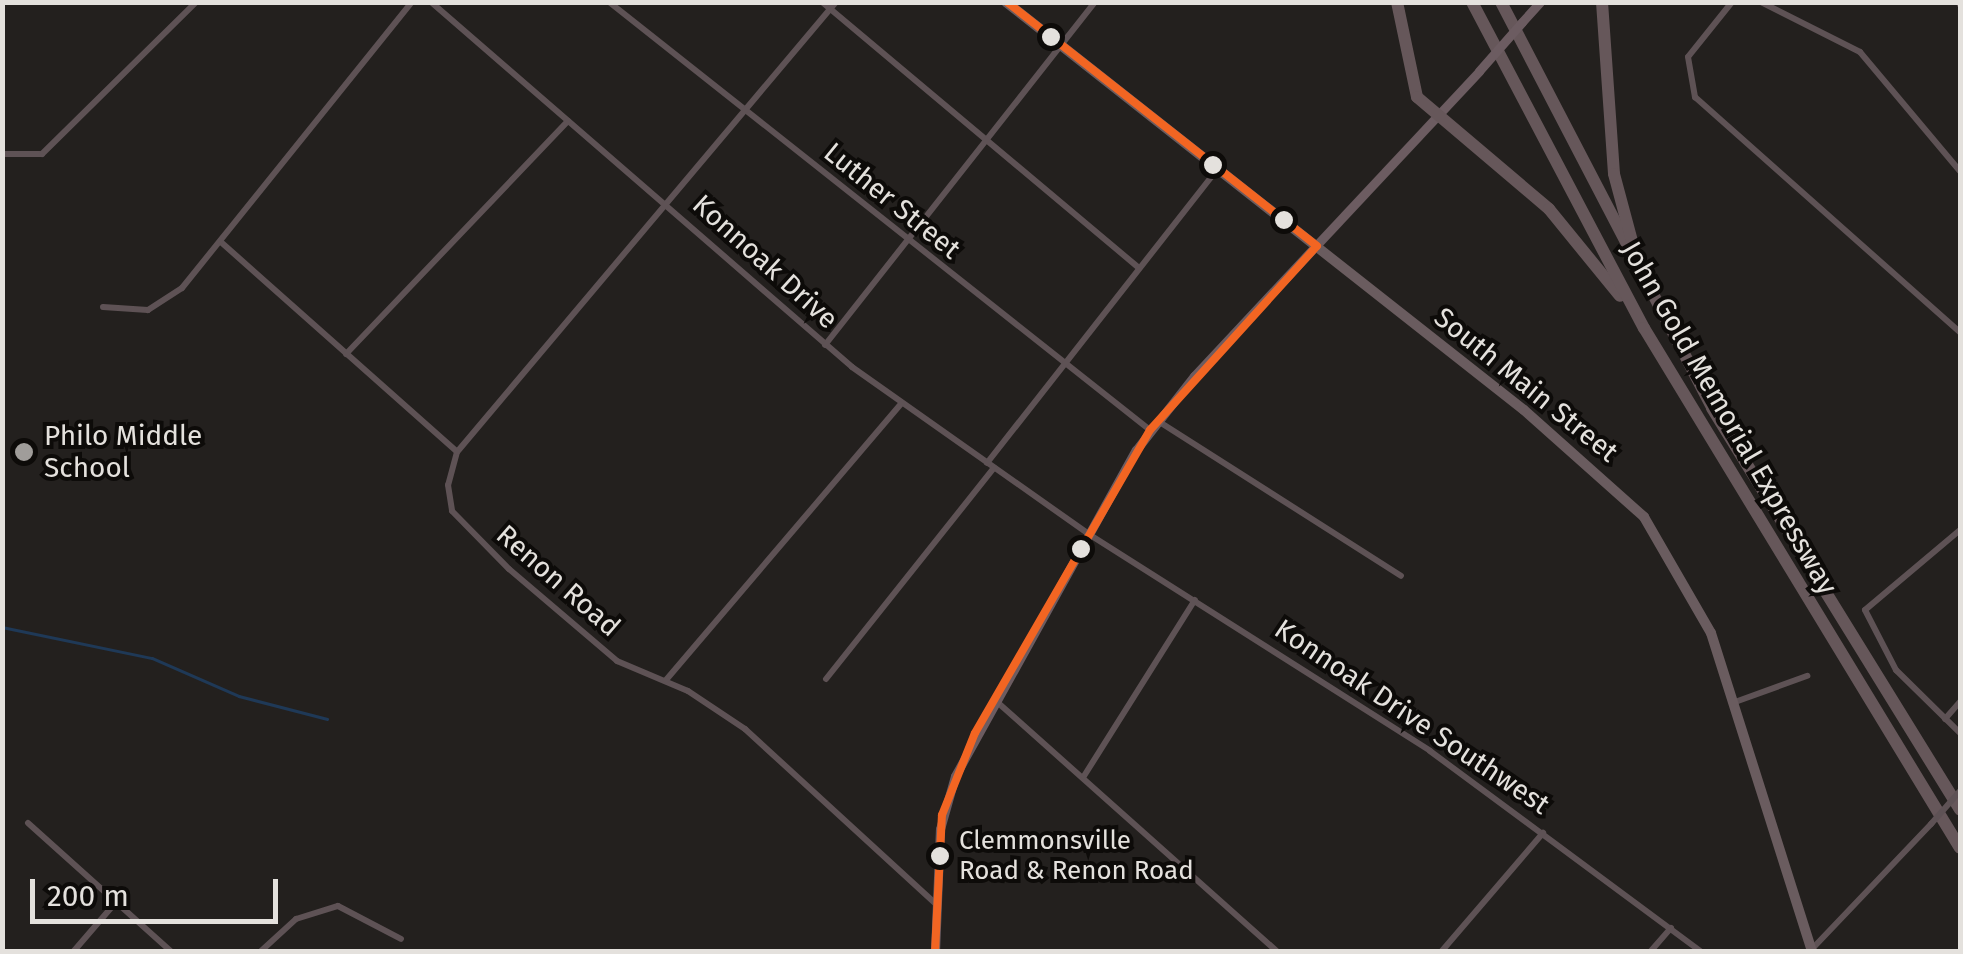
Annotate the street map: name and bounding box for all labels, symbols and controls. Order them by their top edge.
unlabelled marker [1041,27,1061,47]
street label: Luther Street [817,136,967,266]
unlabelled marker [1203,155,1223,175]
street label: Konnoak Drive [685,188,845,336]
unlabelled marker [1274,210,1294,230]
street label: John Gold Memorial Expressway [1614,235,1844,601]
street label: South Main Street [1427,301,1625,469]
place label: Philo Middle School [44,419,202,485]
marker: Philo Middle School [13,441,35,463]
street label: Renon Road [489,518,627,644]
unlabelled marker [1071,539,1091,559]
street label: Konnoak Drive Southwest [1268,612,1556,822]
place label: Clemmonsville Road & Renon Road [959,825,1194,886]
marker: Clemmonsville Road & Renon Road [930,846,950,866]
scale bar [35,859,282,921]
text: 200 m [47,878,129,914]

